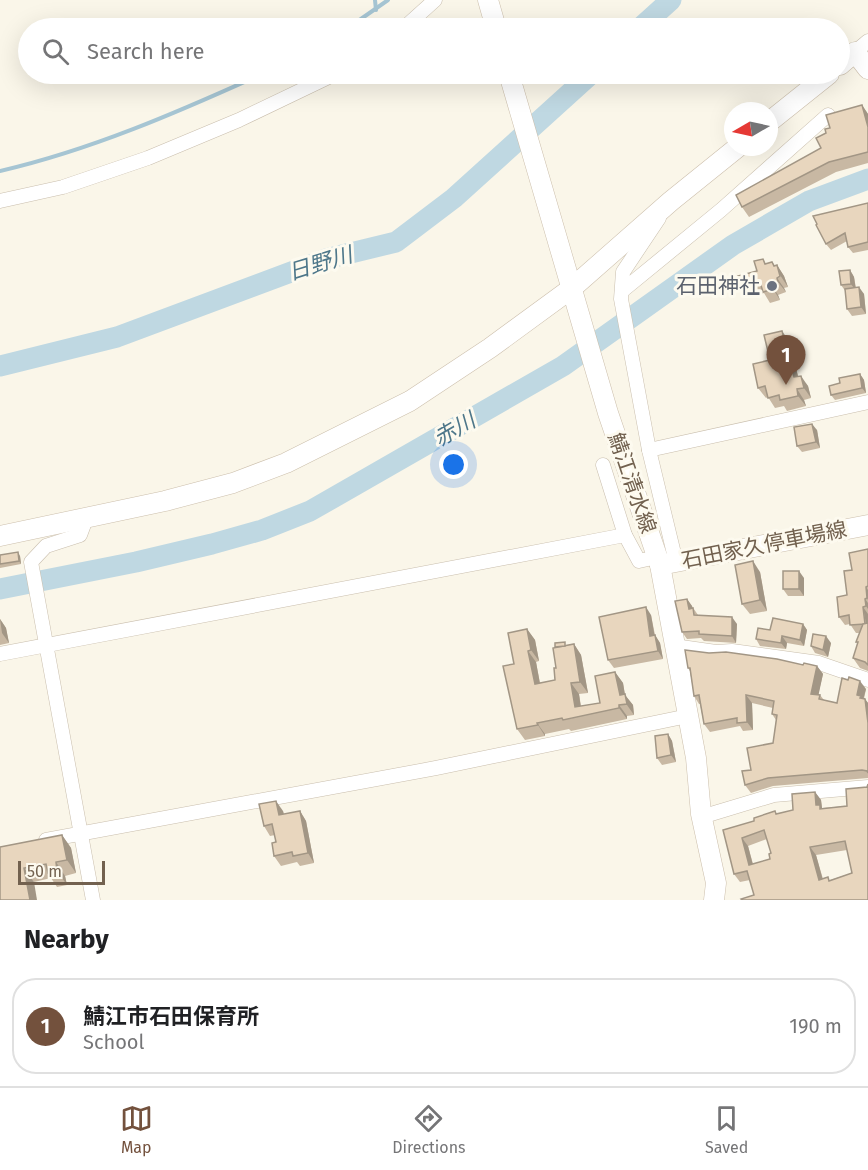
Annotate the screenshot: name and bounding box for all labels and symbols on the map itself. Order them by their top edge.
north arrow [724,102,778,156]
water label: 日野川 [285,240,358,286]
place label: 石田神社 [676,273,760,299]
marker: 石田神社 [765,279,779,293]
pin: 1 [766,336,806,385]
water label: 赤川 [428,406,482,452]
street label: 鯖江清水線 [603,429,661,537]
your location [439,450,468,479]
street label: 石田家久停車場線 [679,516,849,574]
scale bar [18,858,105,886]

